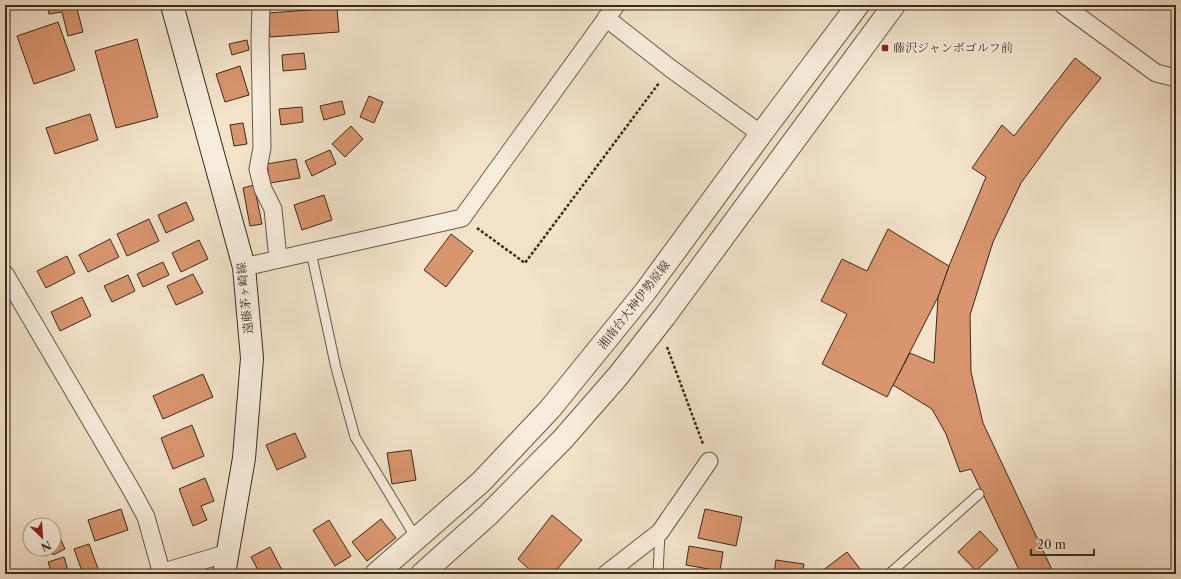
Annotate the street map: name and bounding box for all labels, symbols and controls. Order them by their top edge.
place label: 藤沢ジャンボゴルフ前 [893,40,1013,55]
marker: 藤沢ジャンボゴルフ前 [880,43,890,53]
street label: 湘南台大神伊勢原線 [594,258,673,352]
street label: 遠藤茅ヶ崎線 [233,261,256,335]
north arrow [22,517,62,557]
scale bar [1031,531,1094,557]
text: 20 m [1037,537,1066,552]
text: N [39,538,54,555]

